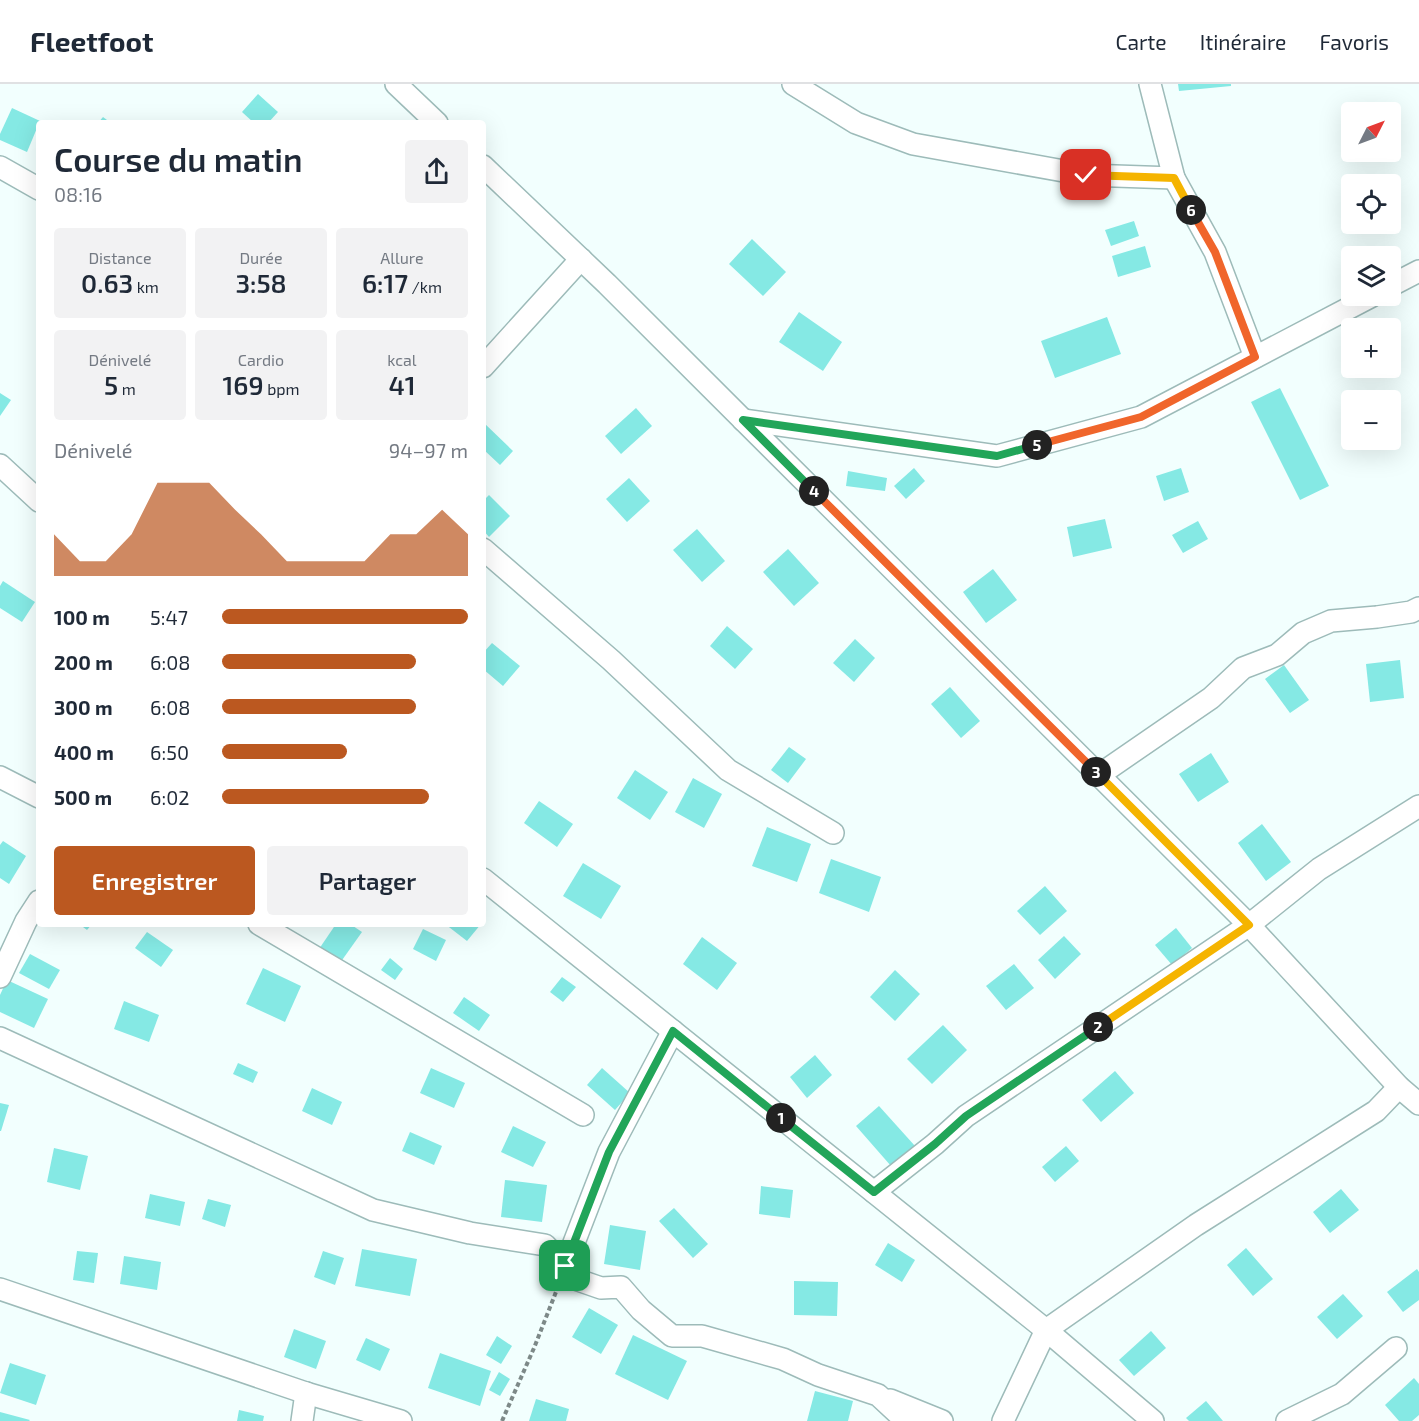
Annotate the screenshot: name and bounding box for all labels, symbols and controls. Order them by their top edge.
text: Fleetfoot [30,24,153,58]
text: Carte [1115,29,1167,54]
text: Itinéraire [1200,29,1286,54]
text: Favoris [1319,29,1389,54]
north arrow [1341,102,1401,162]
map controls [1341,102,1401,450]
text: Course du matin [54,139,303,179]
button: share [405,140,468,203]
pin [1060,149,1111,200]
icon: check [1069,158,1102,191]
button: locate [1341,174,1401,234]
text: 08:16 [54,182,102,206]
pin: 6 [1176,195,1206,225]
text: 6 [1186,200,1196,219]
button: layers [1341,246,1401,306]
text: Distance [88,248,152,267]
text: Durée [239,248,283,267]
text: Allure [380,248,424,267]
text: 0.63 [81,267,133,298]
text: 3:58 [235,267,287,298]
text: 6:17 [362,267,408,298]
text: km [133,277,159,296]
text: /km [408,277,442,296]
button: + [1341,318,1401,378]
text: Dénivelé [89,350,151,369]
text: Cardio [238,350,284,369]
text: kcal [387,350,417,369]
text: 5 [104,369,118,400]
text: 169 [222,369,264,400]
text: 41 [388,369,416,400]
text: m [118,379,136,398]
text: bpm [264,379,300,398]
button: − [1341,390,1401,450]
pin: 5 [1022,430,1052,460]
text: 5 [1033,435,1041,454]
text: Dénivelé [54,438,133,462]
text: 94–97 m [389,438,468,462]
pin: 4 [799,476,829,506]
text: 4 [809,481,819,500]
text: 100 m [54,605,110,629]
text: 5:47 [150,605,188,629]
text: 200 m [54,650,113,674]
text: 6:08 [150,650,190,674]
text: 300 m [54,695,113,719]
text: 6:08 [150,695,190,719]
text: 400 m [54,740,114,764]
text: 6:50 [150,740,189,764]
pin: 3 [1081,757,1111,787]
text: 3 [1091,762,1101,781]
text: 500 m [54,785,112,809]
text: 6:02 [150,785,189,809]
button: Enregistrer [54,846,255,915]
button: Partager [267,846,468,915]
pin: 2 [1083,1012,1113,1042]
text: 2 [1093,1017,1103,1036]
pin: 1 [766,1103,796,1133]
text: 1 [778,1108,784,1127]
pin [539,1240,590,1291]
icon: arrive [548,1249,581,1282]

